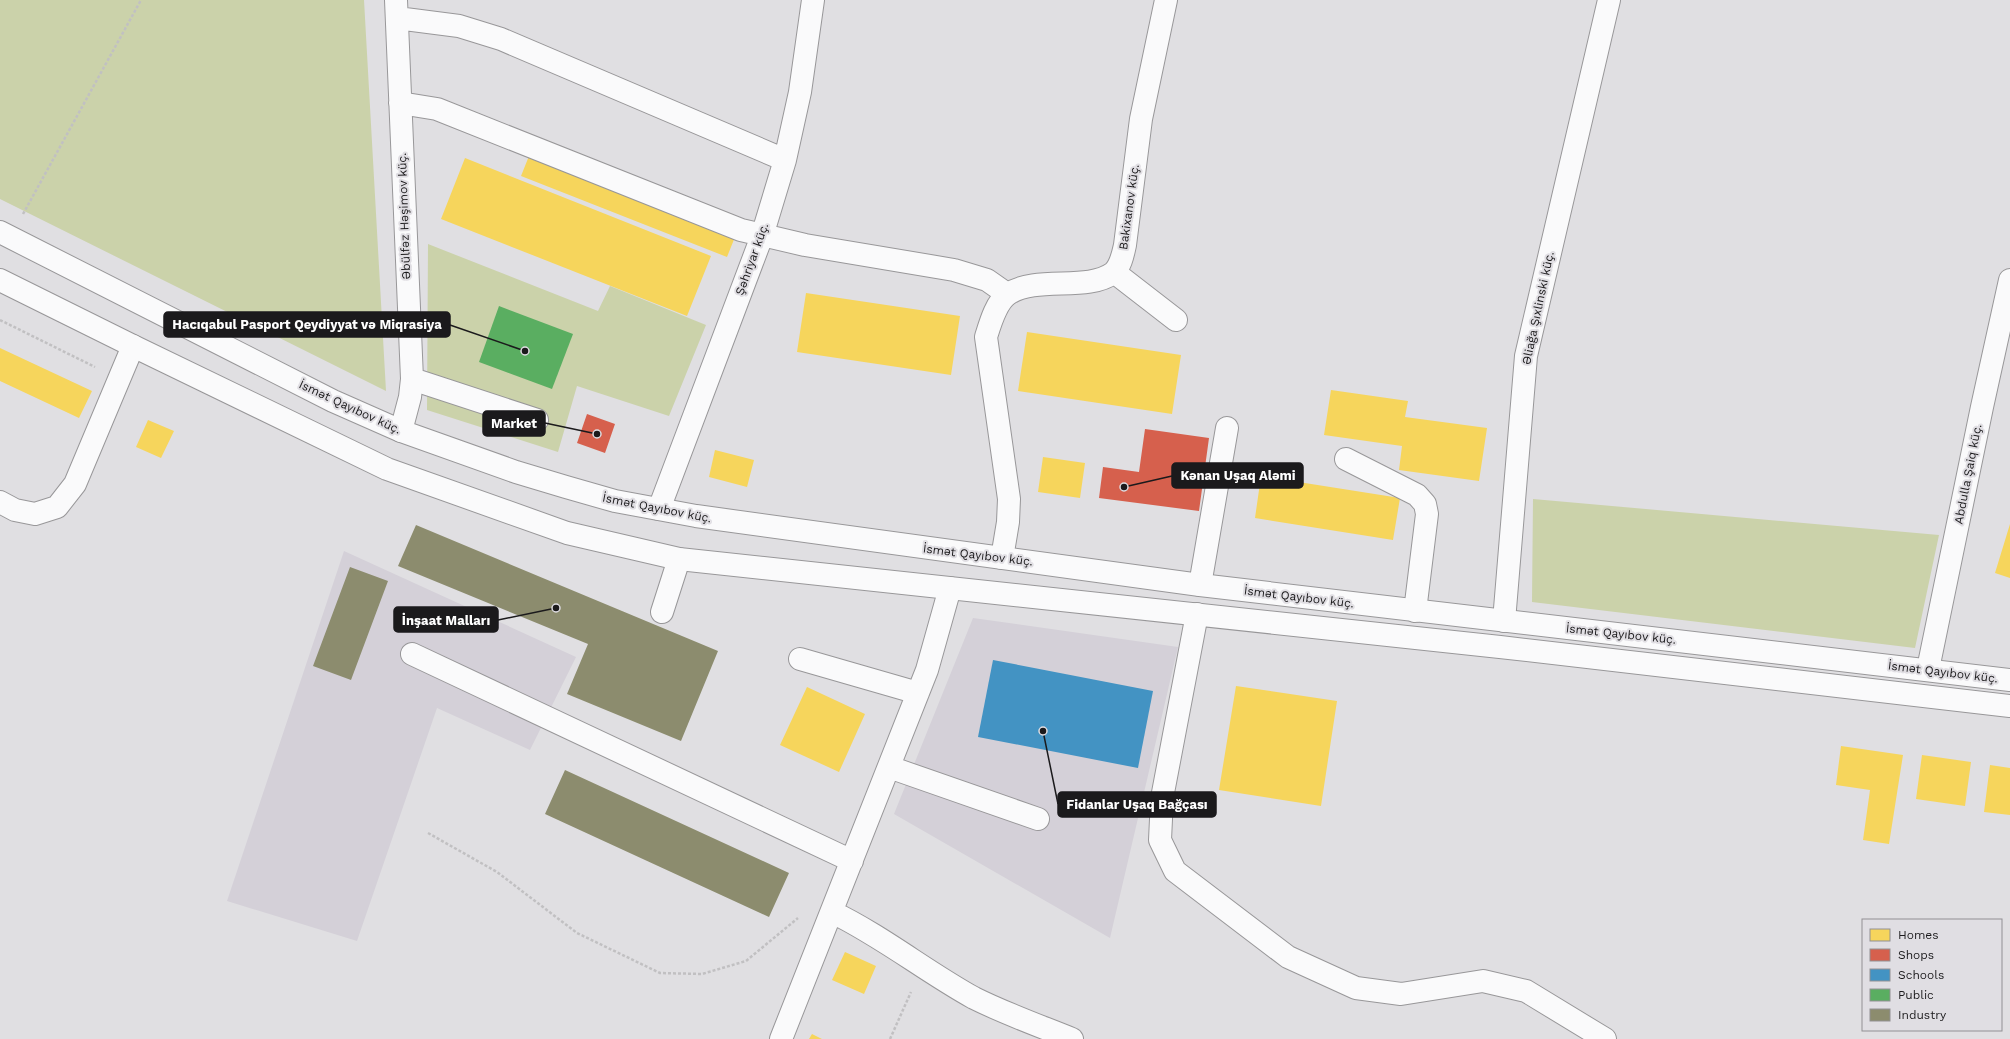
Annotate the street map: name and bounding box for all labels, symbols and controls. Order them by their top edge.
street label: Əbülfəz Həşimov küç. [395,152,413,280]
street label: Bakixanov küç. [1116,163,1142,251]
street label: Şəhriyar küç. [732,221,772,297]
street label: Əliağa Şıxlinski küç. [1519,250,1557,366]
callout: Hacıqabul Pasport Qeydiyyat və Miqrasiya [164,312,450,337]
text: Hacıqabul Pasport Qeydiyyat və Miqrasiya [172,317,442,332]
street label: İsmət Qayıbov küç. [297,377,403,437]
callout: Market [483,411,545,436]
text: Market [491,416,537,431]
street label: Abdulla Şaiq küç. [1951,423,1985,525]
callout: Kənan Uşaq Aləmi [1172,463,1303,488]
text: Kənan Uşaq Aləmi [1180,468,1296,483]
street label: İsmət Qayıbov küç. [601,491,713,525]
street label: İsmət Qayıbov küç. [922,541,1034,569]
street label: İsmət Qayıbov küç. [1243,583,1355,611]
callout: İnşaat Malları [394,607,498,632]
text: İnşaat Malları [402,612,490,628]
street label: İsmət Qayıbov küç. [1565,621,1677,647]
street label: İsmət Qayıbov küç. [1887,658,1999,686]
callout: Fidanlar Uşaq Bağçası [1058,792,1216,817]
text: Fidanlar Uşaq Bağçası [1066,797,1208,812]
legend [1862,919,2002,1031]
text: Homes [1898,928,1939,942]
text: Shops [1898,948,1934,962]
text: Schools [1898,968,1944,982]
text: Public [1898,988,1934,1002]
text: Industry [1898,1008,1947,1022]

